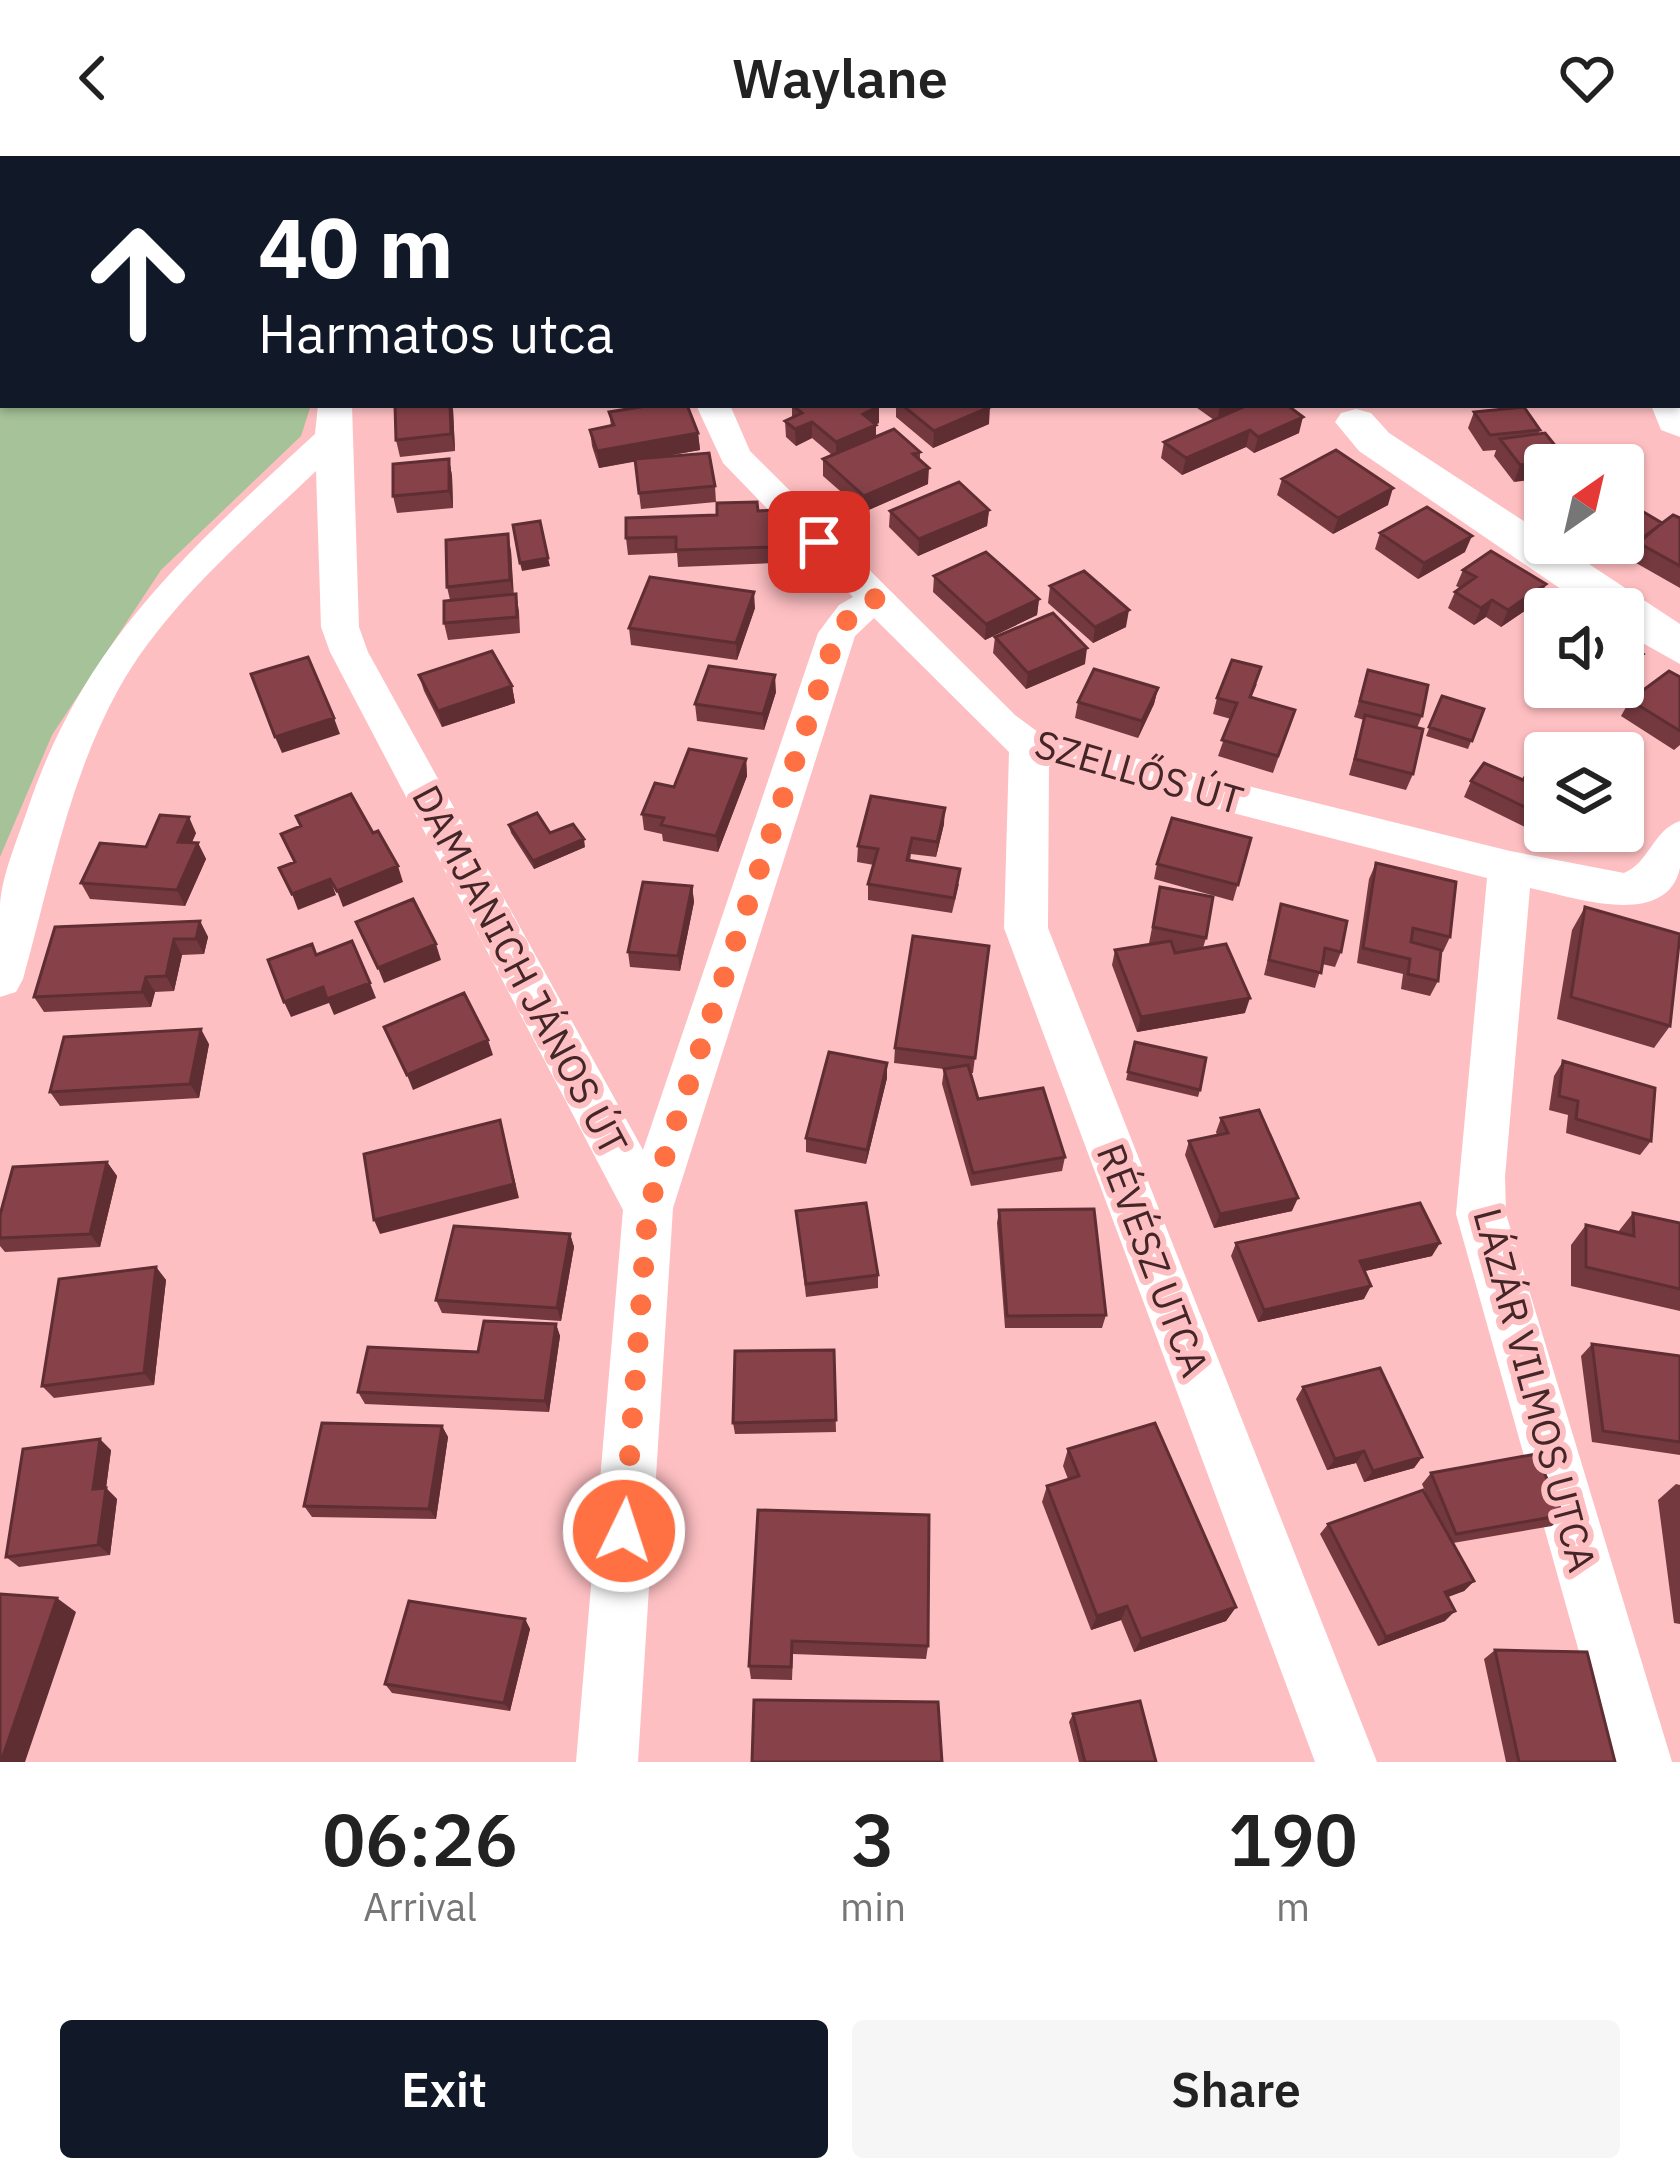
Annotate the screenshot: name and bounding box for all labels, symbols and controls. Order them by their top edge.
text: Waylane [732,43,948,113]
icon: back [60,45,126,111]
icon: heart [1554,45,1620,111]
text: 40 m [258,192,454,301]
icon: ahead [60,204,216,360]
text: Harmatos utca [258,298,614,368]
north arrow [1524,444,1644,564]
map controls [1524,444,1644,852]
pin [768,491,870,593]
icon: arrive [786,509,852,575]
button: sound [1524,588,1644,708]
street label: SZELLŐS ÚT [1029,717,1249,826]
button: layers [1524,732,1644,852]
street label: DAMJANICH JÁNOS ÚT [401,776,640,1163]
street label: RÉVÉSZ UTCA [1086,1136,1221,1384]
street label: LÁZÁR VILMOS UTCA [1462,1202,1609,1577]
position arrow [561,1468,687,1594]
text: 06:26 [322,1792,518,1886]
text: 3 [851,1792,895,1886]
text: 190 [1228,1792,1358,1886]
text: Arrival [363,1881,477,1932]
text: min [840,1881,906,1932]
text: m [1276,1881,1310,1932]
button: Exit [60,2020,828,2158]
button: Share [852,2020,1620,2158]

